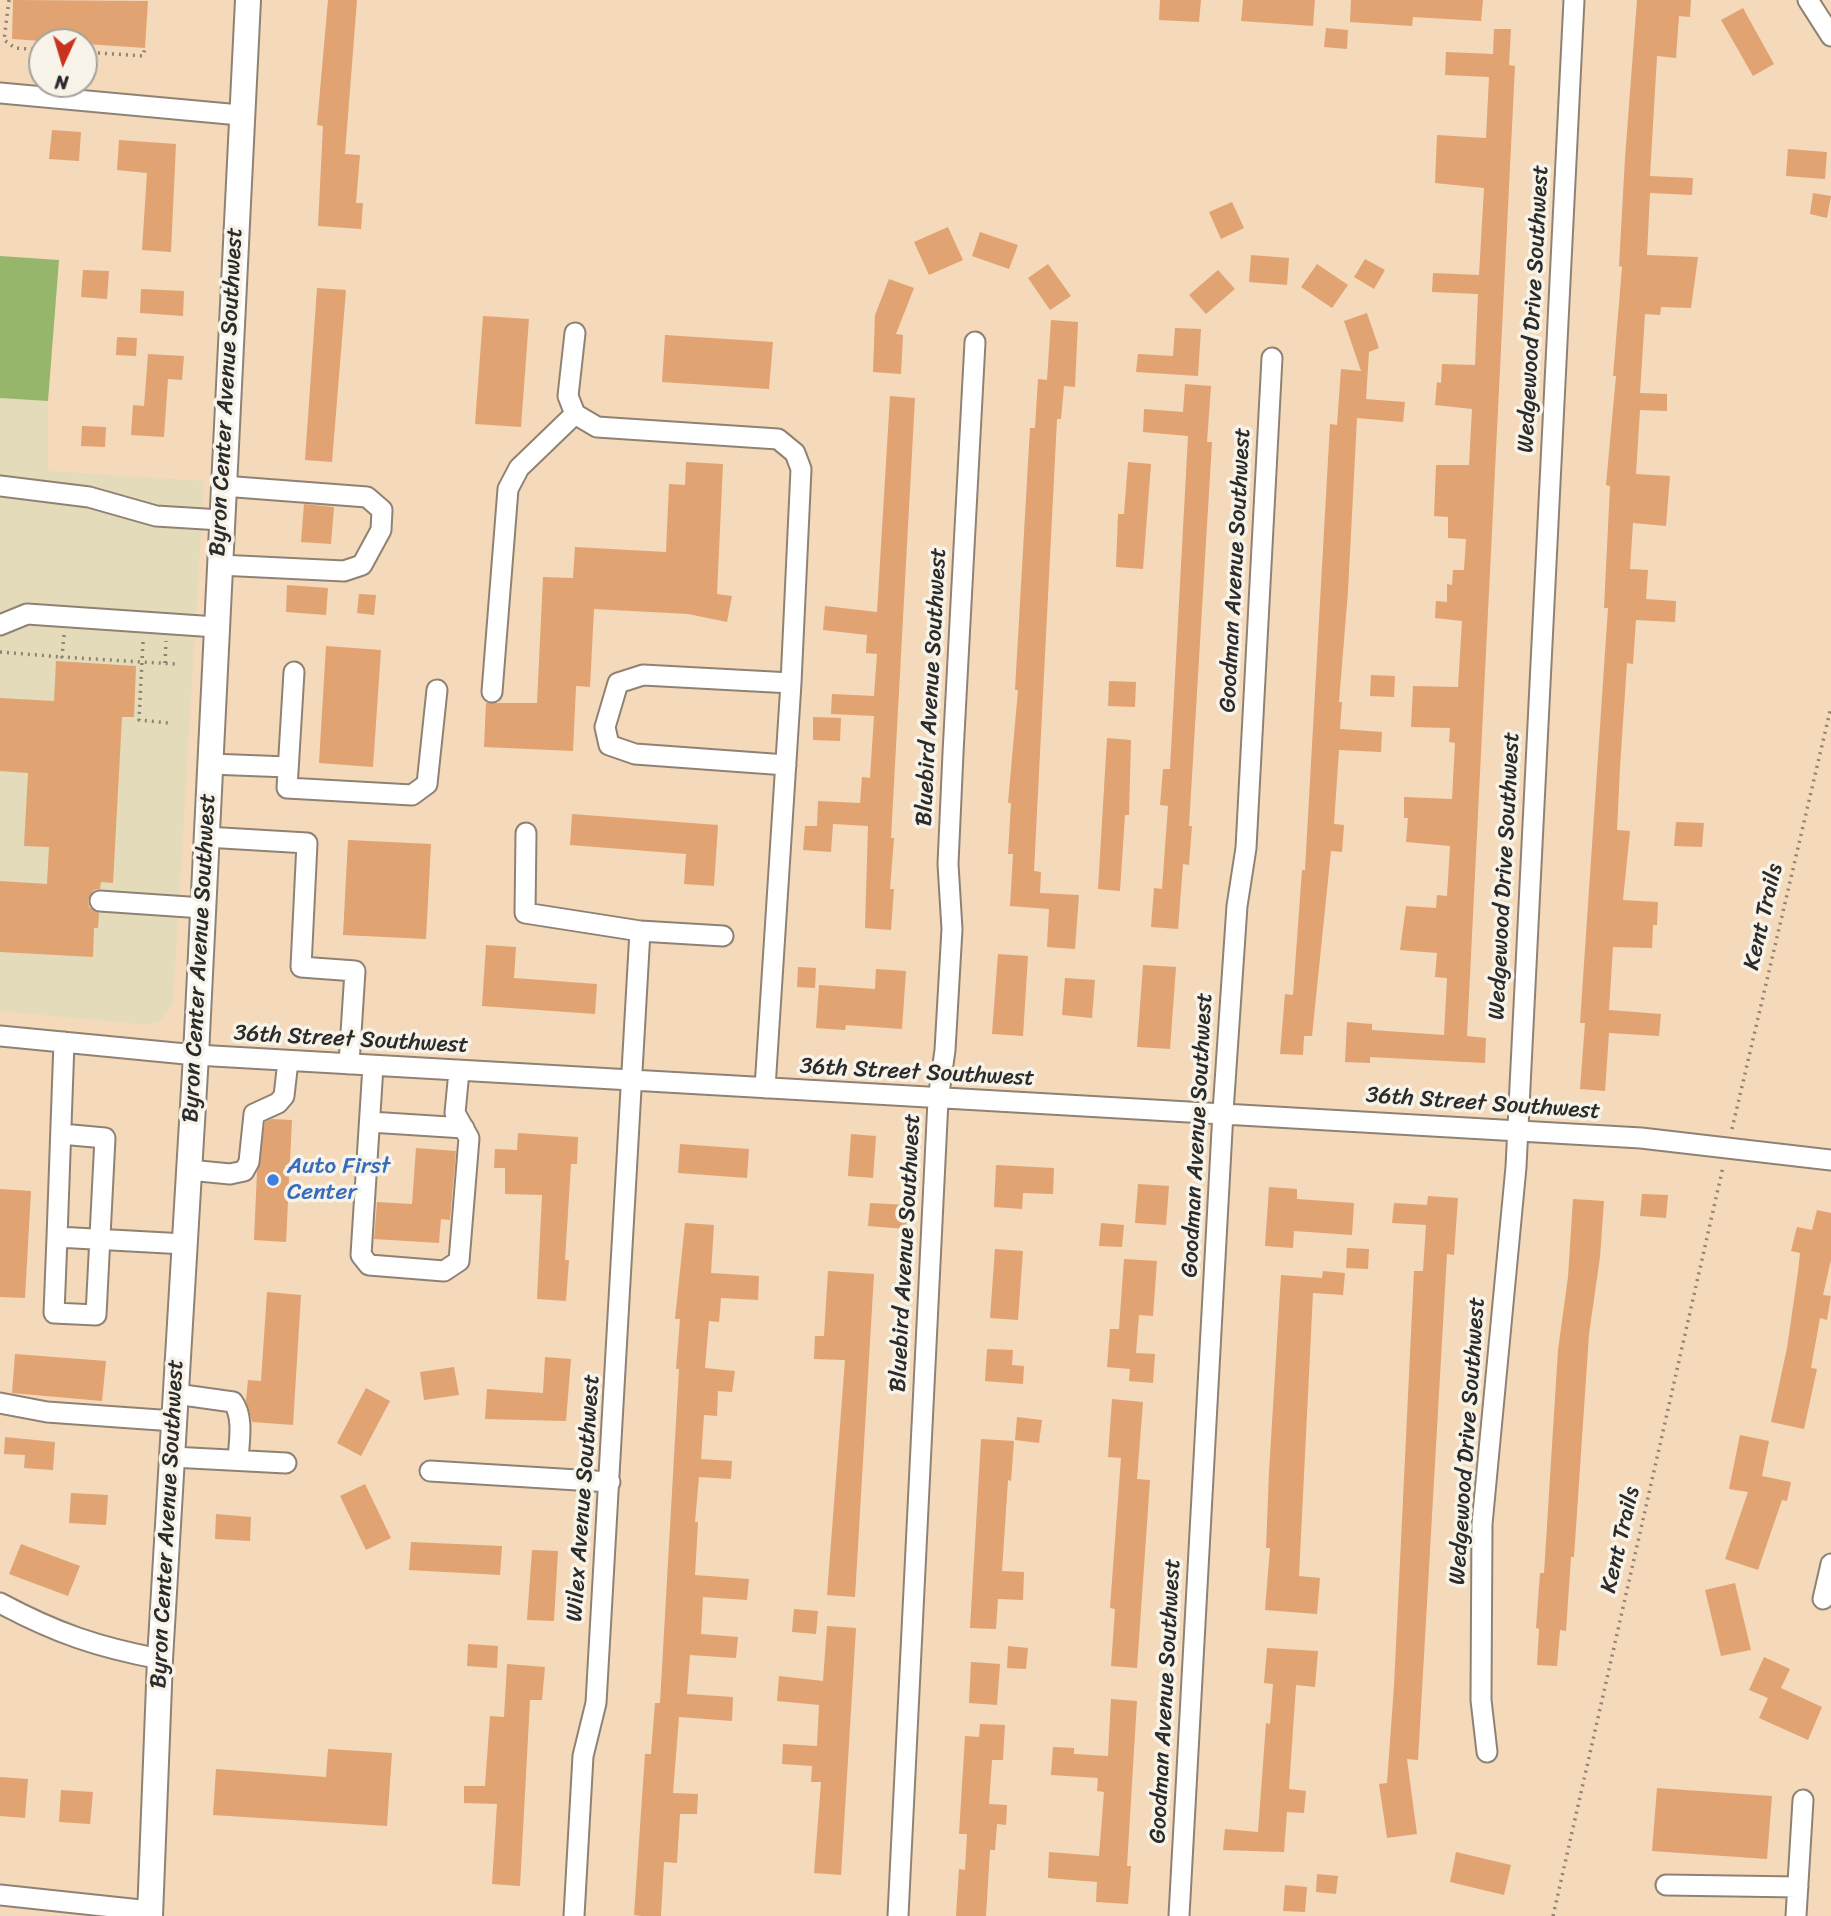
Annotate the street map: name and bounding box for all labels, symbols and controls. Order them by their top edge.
north arrow [28,28,98,98]
text: N [54,66,69,99]
street label: Wedgewood Drive Southwest [1513,164,1555,454]
street label: Byron Center Avenue Southwest [205,227,249,557]
street label: Goodman Avenue Southwest [1215,427,1257,713]
street label: Bluebird Avenue Southwest [911,547,953,827]
street label: Wedgewood Drive Southwest [1484,731,1526,1021]
street label: Byron Center Avenue Southwest [178,793,222,1123]
street label: Kent Trails [1738,861,1790,973]
street label: Goodman Avenue Southwest [1177,992,1219,1278]
street label: 36th Street Southwest [233,1020,469,1060]
street label: 36th Street Southwest [799,1053,1035,1093]
street label: 36th Street Southwest [1365,1082,1601,1126]
street label: Bluebird Avenue Southwest [885,1113,927,1393]
place label: Auto First Center [287,1153,390,1207]
marker: Auto First Center [265,1172,281,1188]
street label: Wedgewood Drive Southwest [1444,1296,1492,1586]
street label: Byron Center Avenue Southwest [146,1359,190,1689]
street label: Wilex Avenue Southwest [562,1373,606,1623]
street label: Kent Trails [1595,1484,1647,1596]
street label: Goodman Avenue Southwest [1145,1558,1187,1844]

